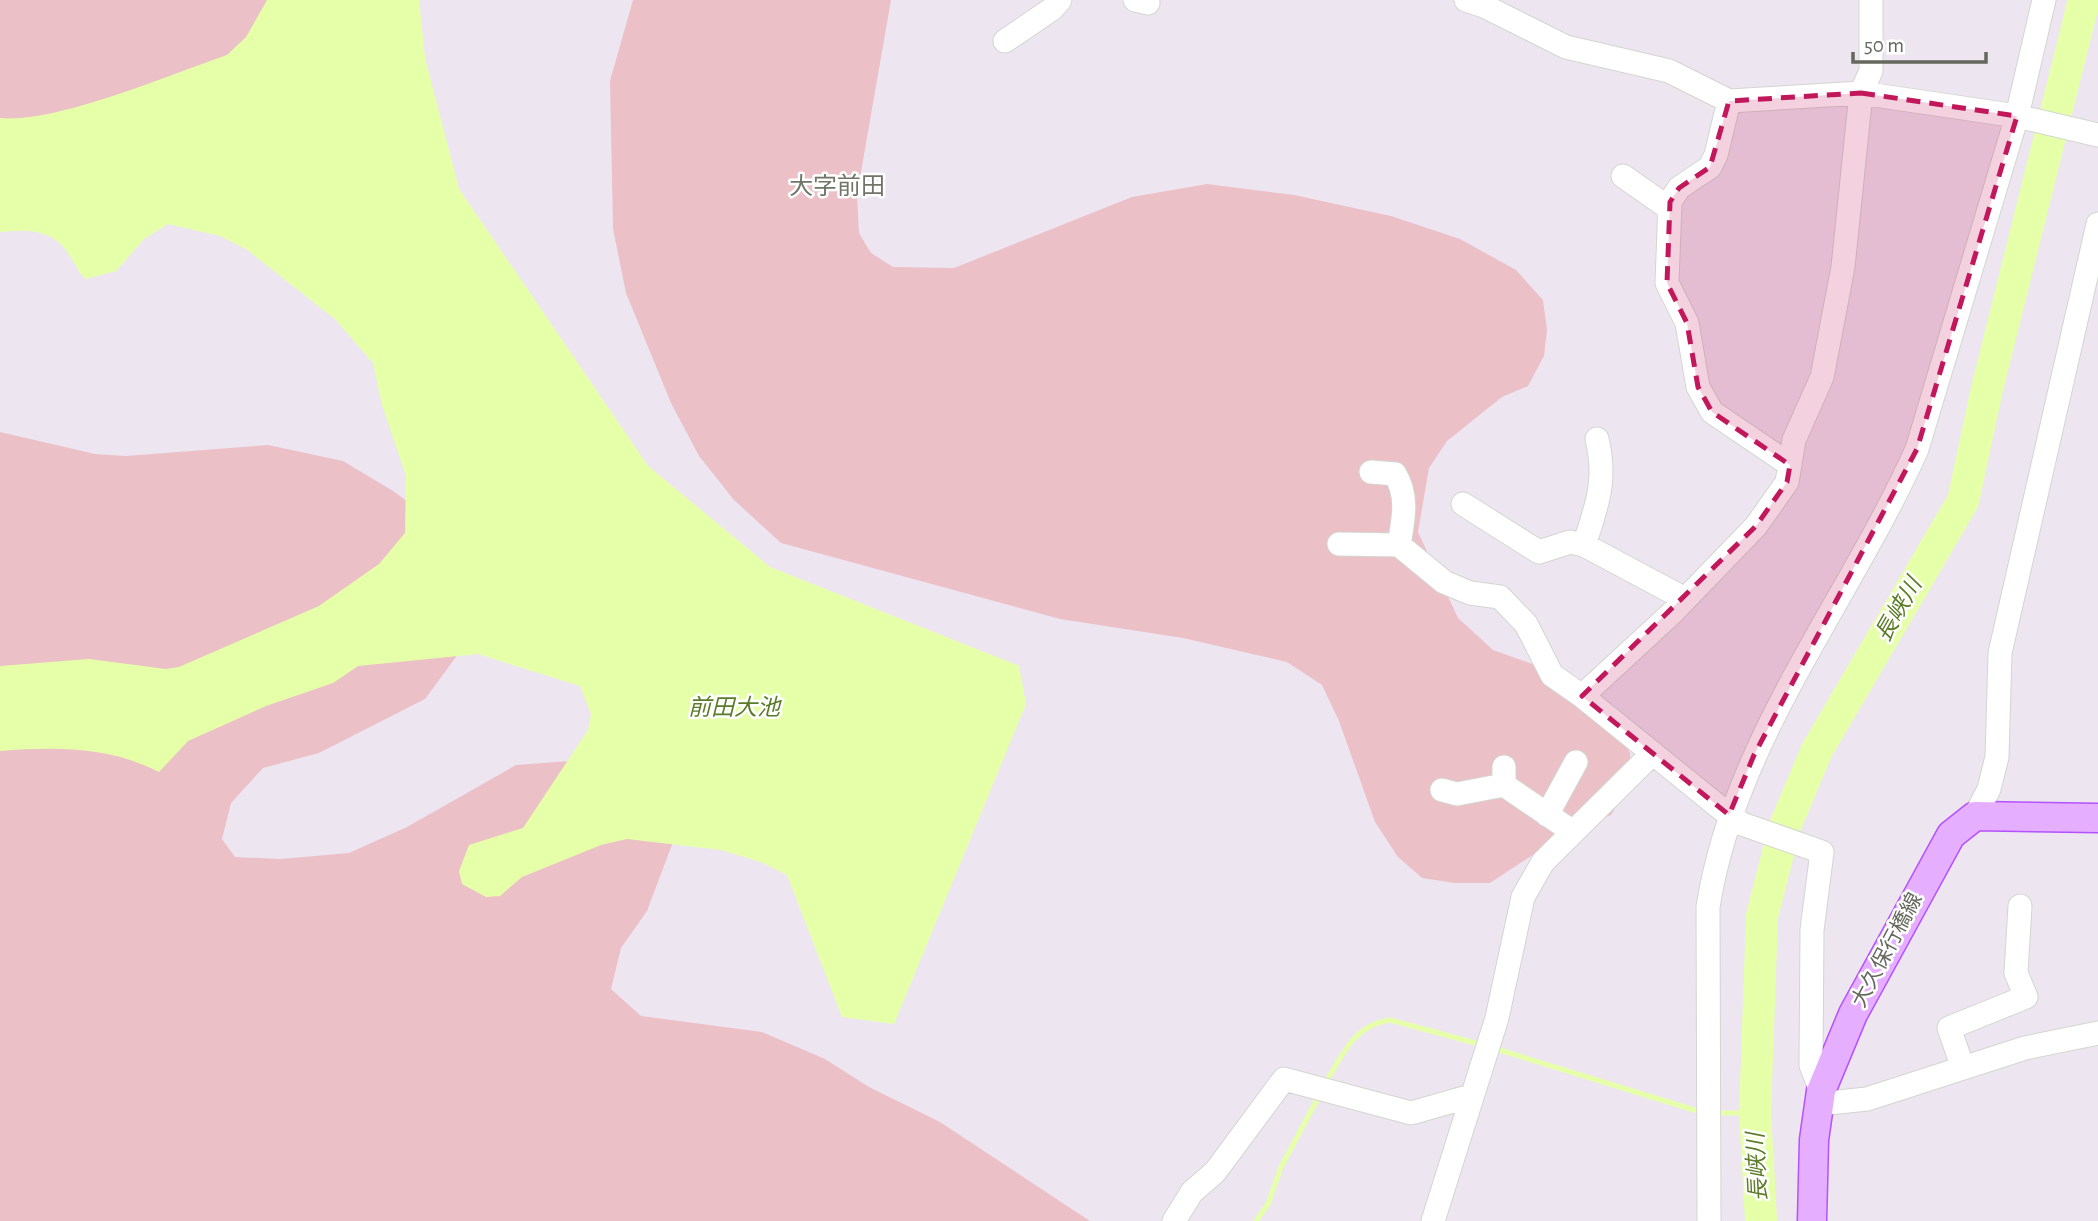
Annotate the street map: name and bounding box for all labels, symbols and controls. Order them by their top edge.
scale bar [1853,21,1986,65]
text: 50 m [1864,35,1904,56]
district label: 大字前田 [789,173,885,199]
water label: 長峡川 [1870,571,1928,646]
water label: 前田大池 [688,695,782,720]
street label: 大久保行橋線 [1847,889,1926,1011]
water label: 長峡川 [1743,1129,1771,1202]

